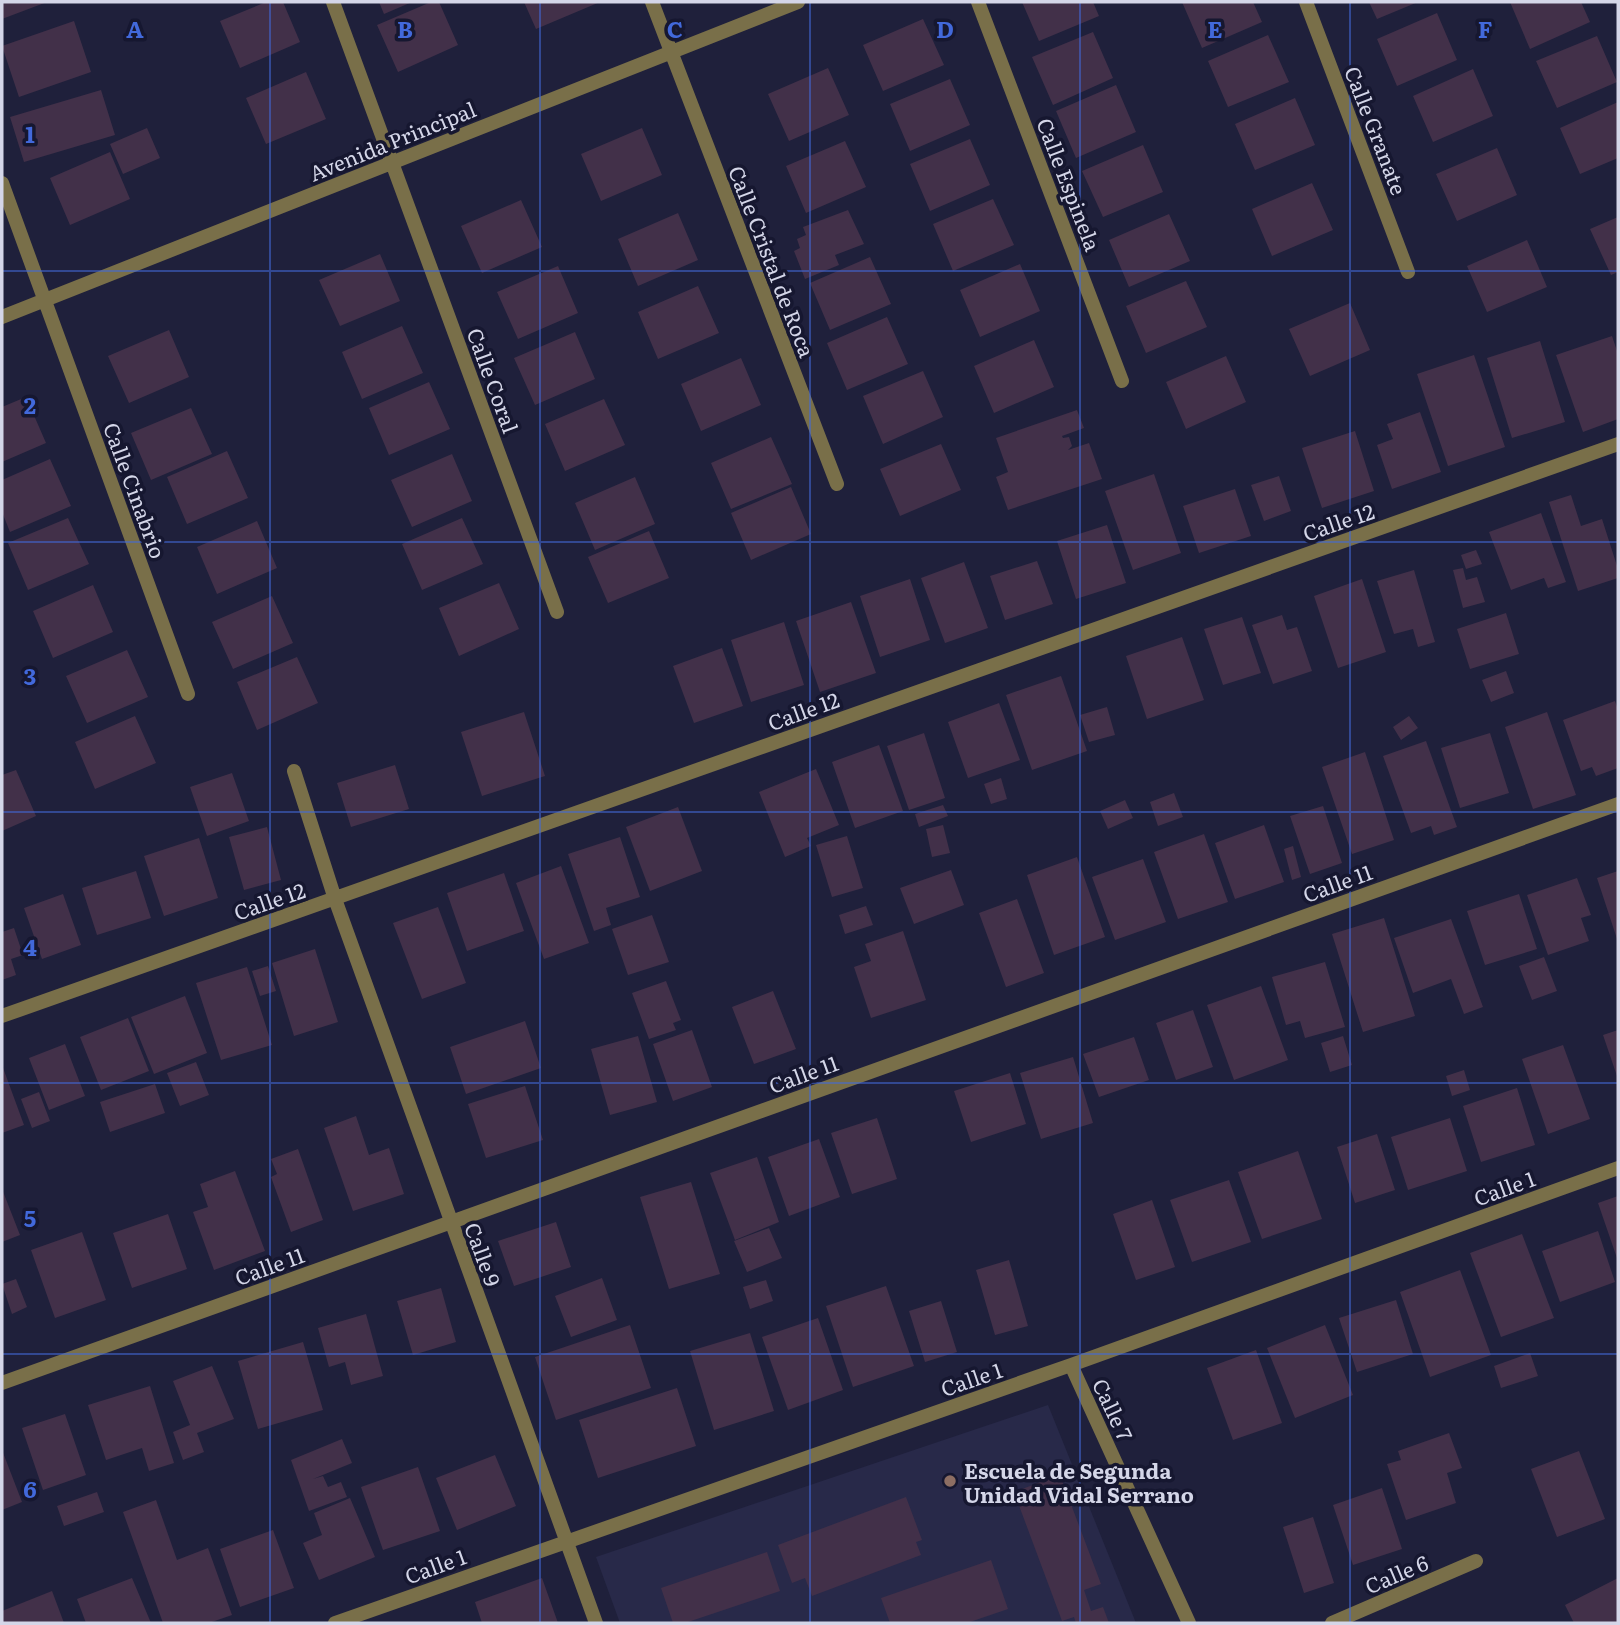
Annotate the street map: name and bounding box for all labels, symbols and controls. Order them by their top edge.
text: A [126,11,144,45]
text: B [397,11,413,45]
text: C [667,11,683,45]
text: D [936,11,954,45]
text: E [1207,11,1223,45]
text: F [1478,11,1493,45]
street label: Calle Granate [1338,61,1416,199]
street label: Avenida Principal [304,92,480,188]
street label: Calle Espinela [1030,113,1110,256]
text: 1 [25,116,35,150]
street label: Calle Cristal de Roca [722,161,824,362]
street label: Calle Coral [461,323,527,437]
text: 2 [24,387,36,421]
street label: Calle Cinabrio [97,418,175,562]
street label: Calle 12 [1298,494,1378,548]
text: 3 [24,658,36,692]
street label: Calle 12 [763,683,843,737]
street label: Calle 11 [1298,855,1376,909]
street label: Calle 12 [229,873,309,927]
text: 4 [23,929,37,963]
street label: Calle 11 [764,1046,842,1100]
street label: Calle 1 [1469,1161,1539,1212]
text: 5 [24,1200,36,1234]
street label: Calle 9 [458,1218,510,1290]
street label: Calle 11 [230,1238,308,1292]
street label: Calle 1 [936,1353,1006,1403]
street label: Calle 7 [1086,1373,1142,1445]
place label: Escuela de Segunda Unidad Vidal Serrano [964,1454,1194,1509]
text: 6 [23,1471,37,1505]
marker: Escuela de Segunda Unidad Vidal Serrano [942,1473,958,1489]
street label: Calle 1 [400,1539,470,1590]
street label: Calle 6 [1360,1546,1432,1600]

